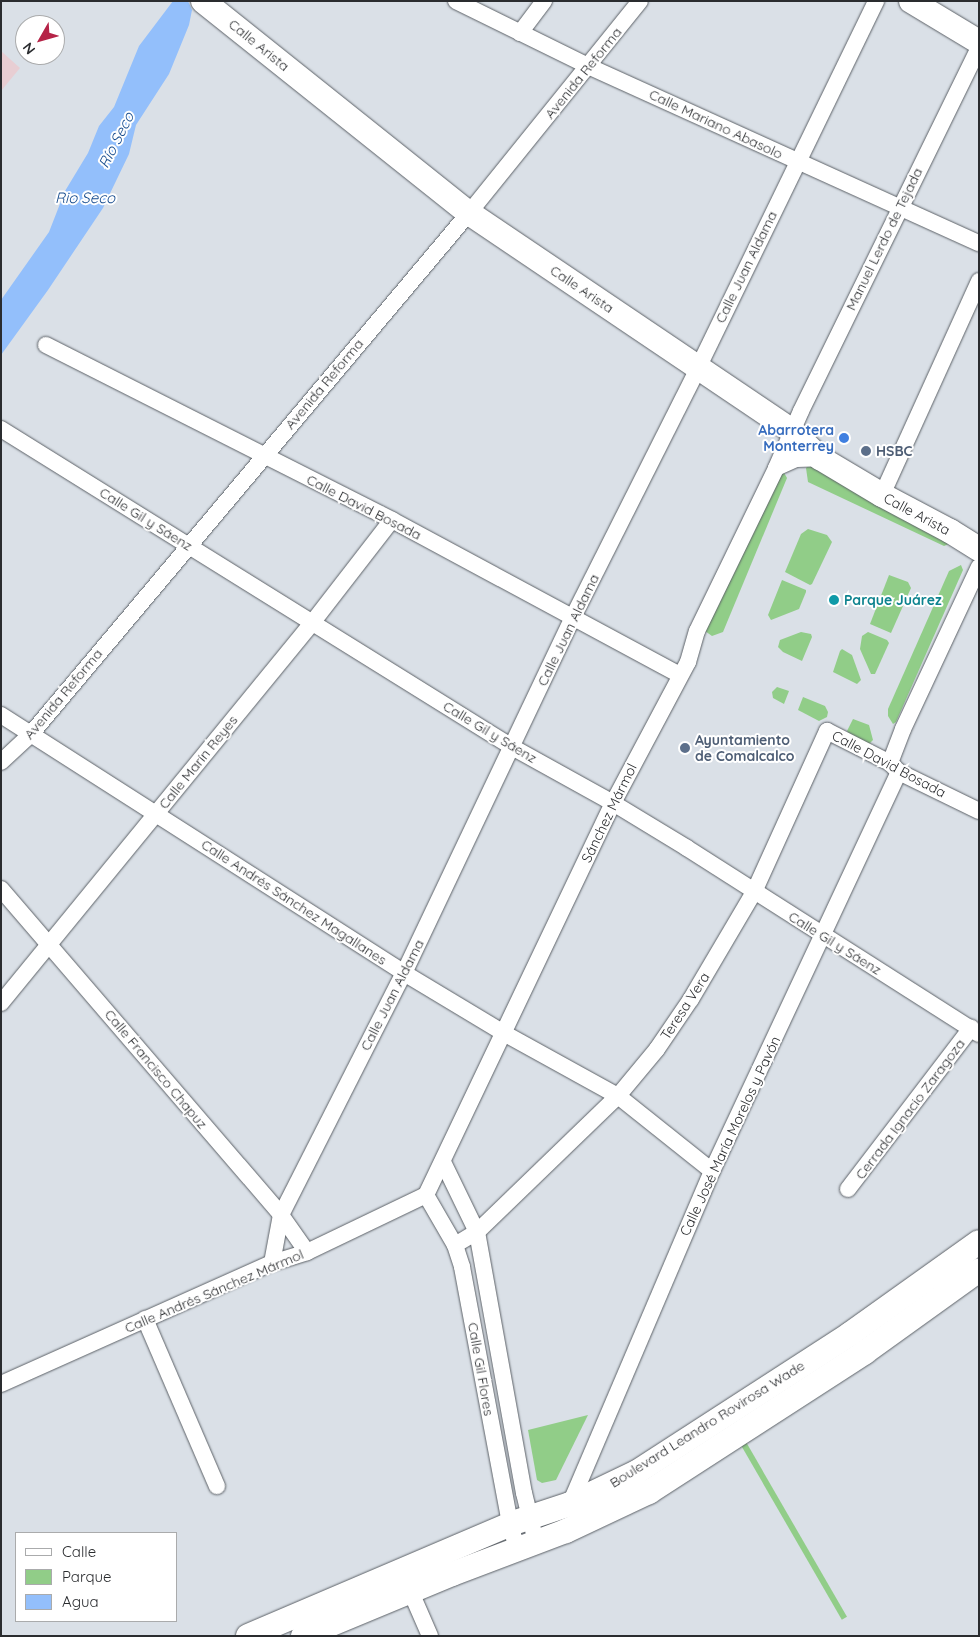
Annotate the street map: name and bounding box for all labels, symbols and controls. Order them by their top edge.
north arrow [15,15,65,65]
street label: Calle Arista [225,16,293,74]
street label: Avenida Reforma [541,24,625,122]
text: N [19,39,39,58]
street label: Calle Mariano Abasolo [646,86,786,162]
water label: Río Seco [94,109,138,171]
street label: Manuel Lerdo de Tejada [842,165,926,313]
water label: Rio Seco [55,189,115,207]
street label: Calle Juan Aldama [712,208,780,326]
street label: Calle Arista [547,262,617,316]
street label: Avenida Reforma [281,335,367,433]
place label: Abarrotera Monterrey [758,422,834,454]
marker: Abarrotera Monterrey [838,432,850,444]
place label: HSBC [876,443,912,459]
marker: HSBC [860,445,872,457]
street label: Calle David Bosada [304,471,424,543]
street label: Calle Gil y Sáenz [96,484,196,554]
street label: Calle Arista [881,489,953,539]
street label: Calle Juan Aldama [534,571,602,689]
place label: Parque Juárez [844,592,942,608]
marker: Parque Juárez [828,594,840,606]
street label: Avenida Reforma [20,645,106,743]
street label: Calle Gil y Sáenz [440,697,540,767]
street label: Calle Marín Reyes [155,712,241,812]
street label: Calle David Bosada [829,727,949,801]
place label: Ayuntamiento de Comalcalco [695,732,795,764]
marker: Ayuntamiento de Comalcalco [679,742,691,754]
street label: Sánchez Mármol [578,761,640,865]
street label: Calle Andrés Sánchez Magallanes [198,836,390,968]
street label: Calle Gil y Sáenz [785,908,885,978]
street label: Calle Juan Aldama [357,937,427,1053]
street label: Teresa Vera [657,969,713,1043]
street label: Calle Francisco Chapuz [101,1006,211,1132]
street label: Calle José María Morelos y Pavón [676,1033,784,1239]
street label: Cerrada Ignacio Zaragoza [852,1035,968,1183]
street label: Calle Andrés Sánchez Mármol [122,1246,306,1336]
street label: Calle Gil Flores [465,1321,497,1417]
street label: Boulevard Leandro Rovirosa Wade [607,1357,807,1491]
legend [15,1532,178,1622]
text: Calle [62,1542,96,1561]
text: Parque [62,1567,112,1586]
text: Agua [62,1592,99,1611]

